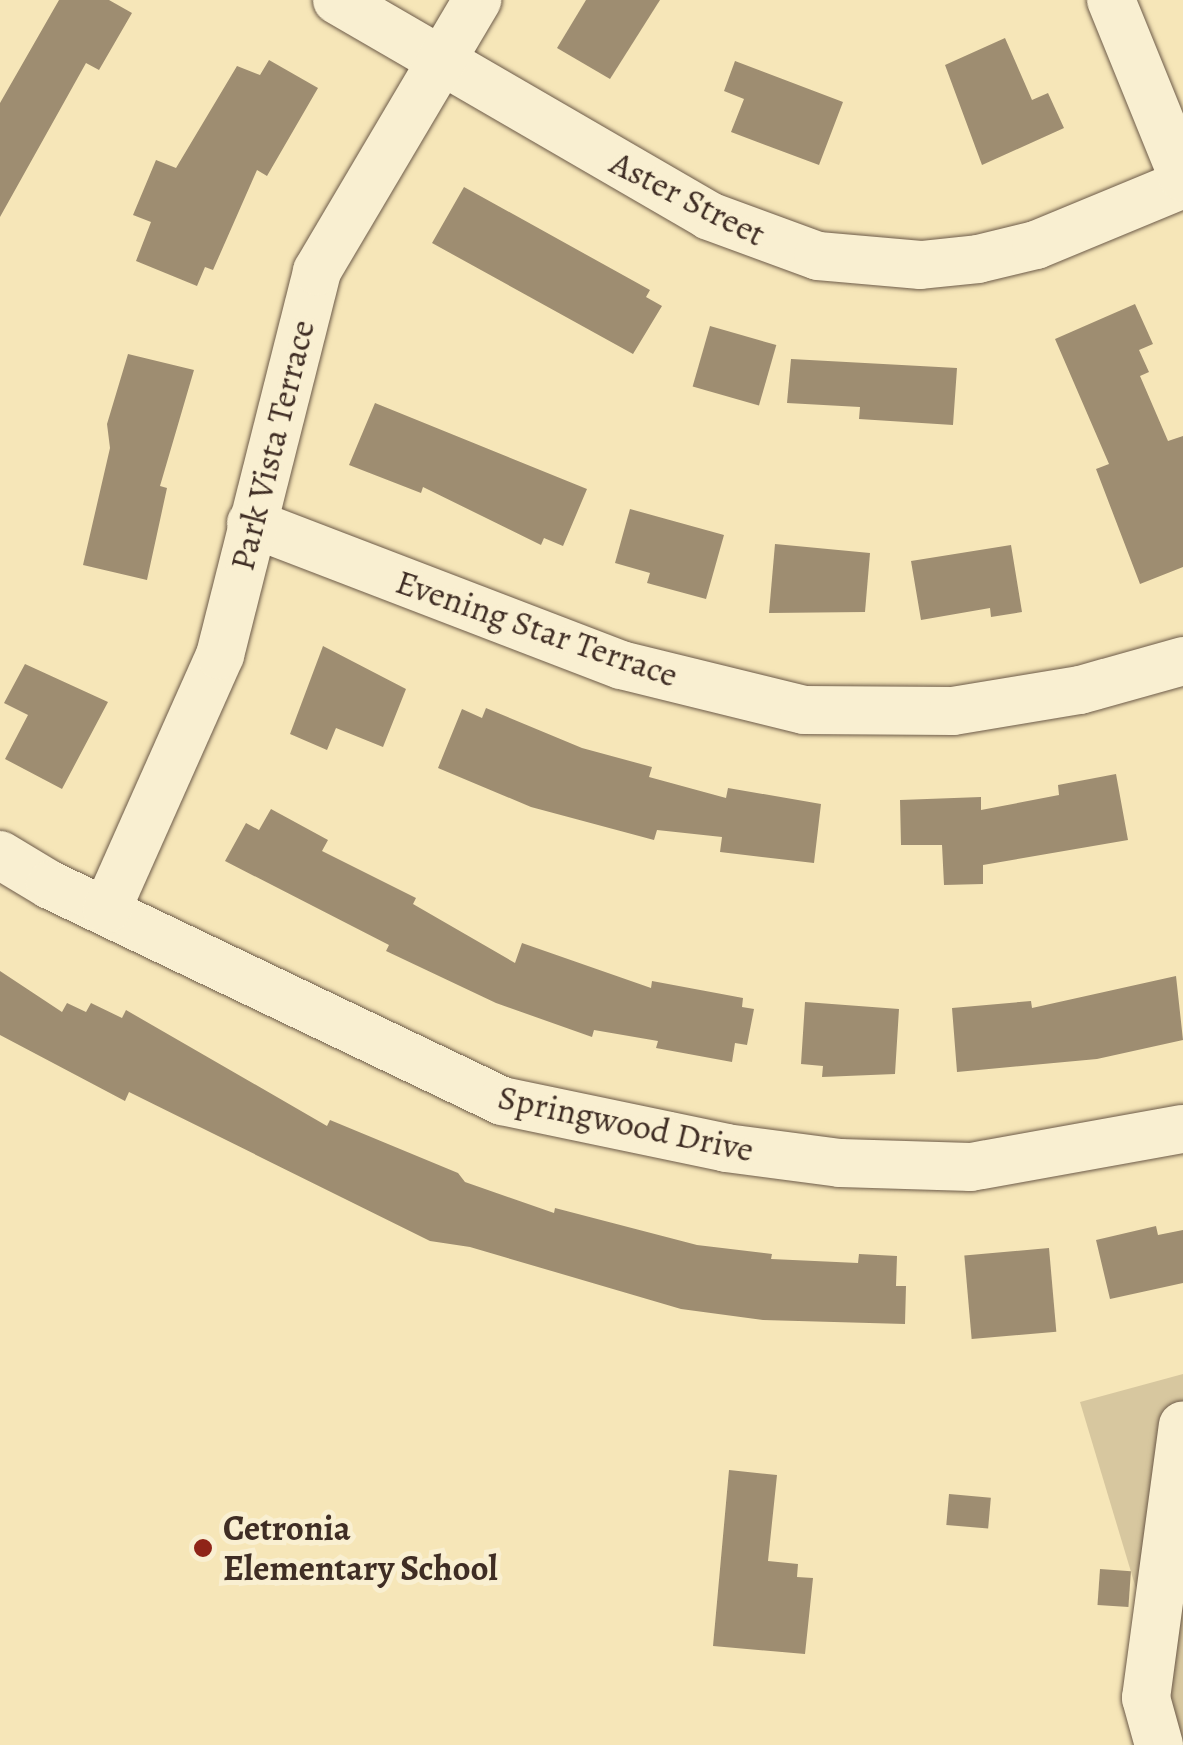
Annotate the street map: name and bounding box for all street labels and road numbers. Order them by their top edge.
street label: Aster Street [604,141,772,255]
street label: Park Vista Terrace [221,315,323,575]
street label: Evening Star Terrace [391,560,683,696]
street label: Springwood Drive [494,1075,758,1171]

